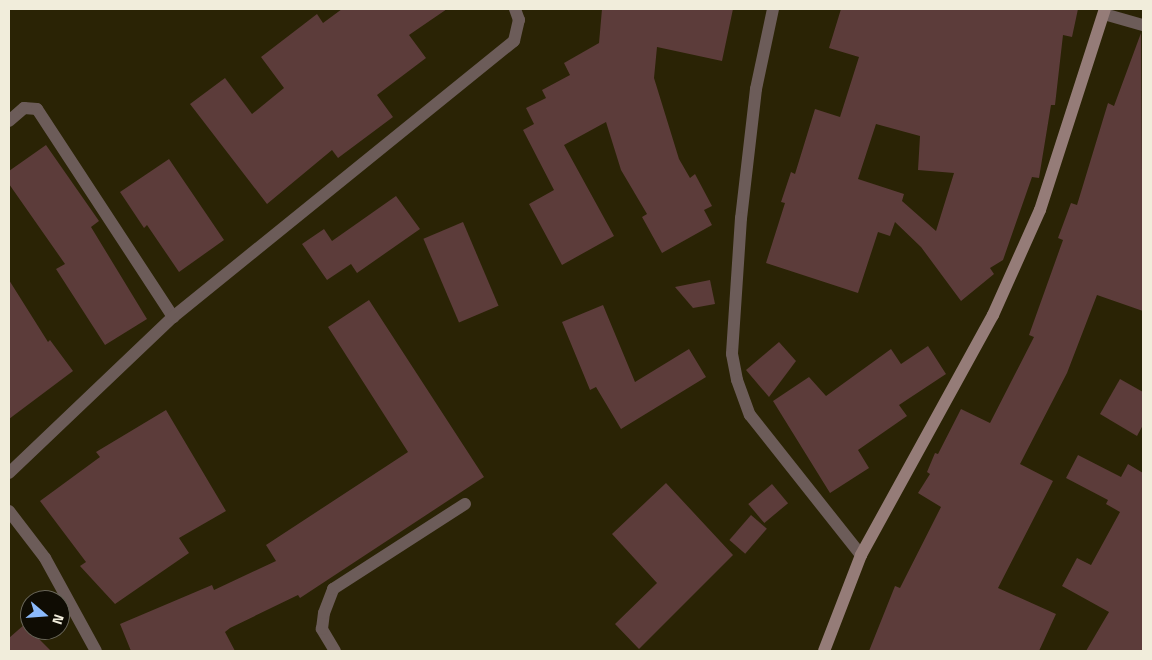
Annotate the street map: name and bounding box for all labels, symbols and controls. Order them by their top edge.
north arrow [20,590,70,640]
text: N [47,612,70,627]

